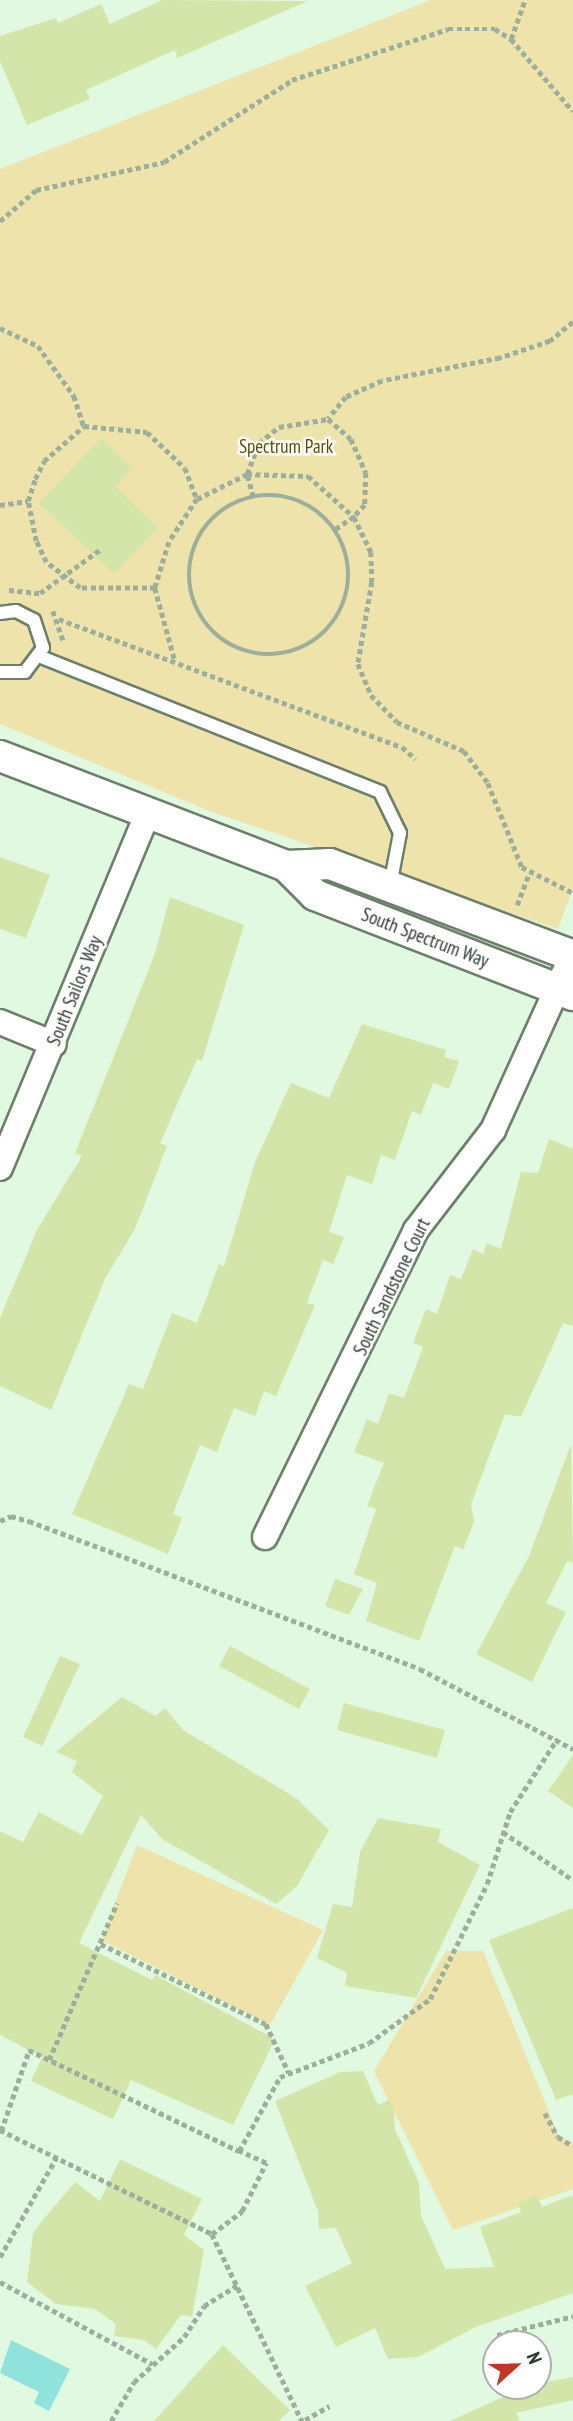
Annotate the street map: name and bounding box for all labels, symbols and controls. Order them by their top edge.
park label: Spectrum Park [239,436,333,458]
street label: South Spectrum Way [358,903,492,973]
street label: South Sailors Way [42,932,108,1050]
street label: South Sandstone Court [349,1215,435,1359]
north arrow [482,2330,552,2400]
text: N [522,2349,548,2367]

